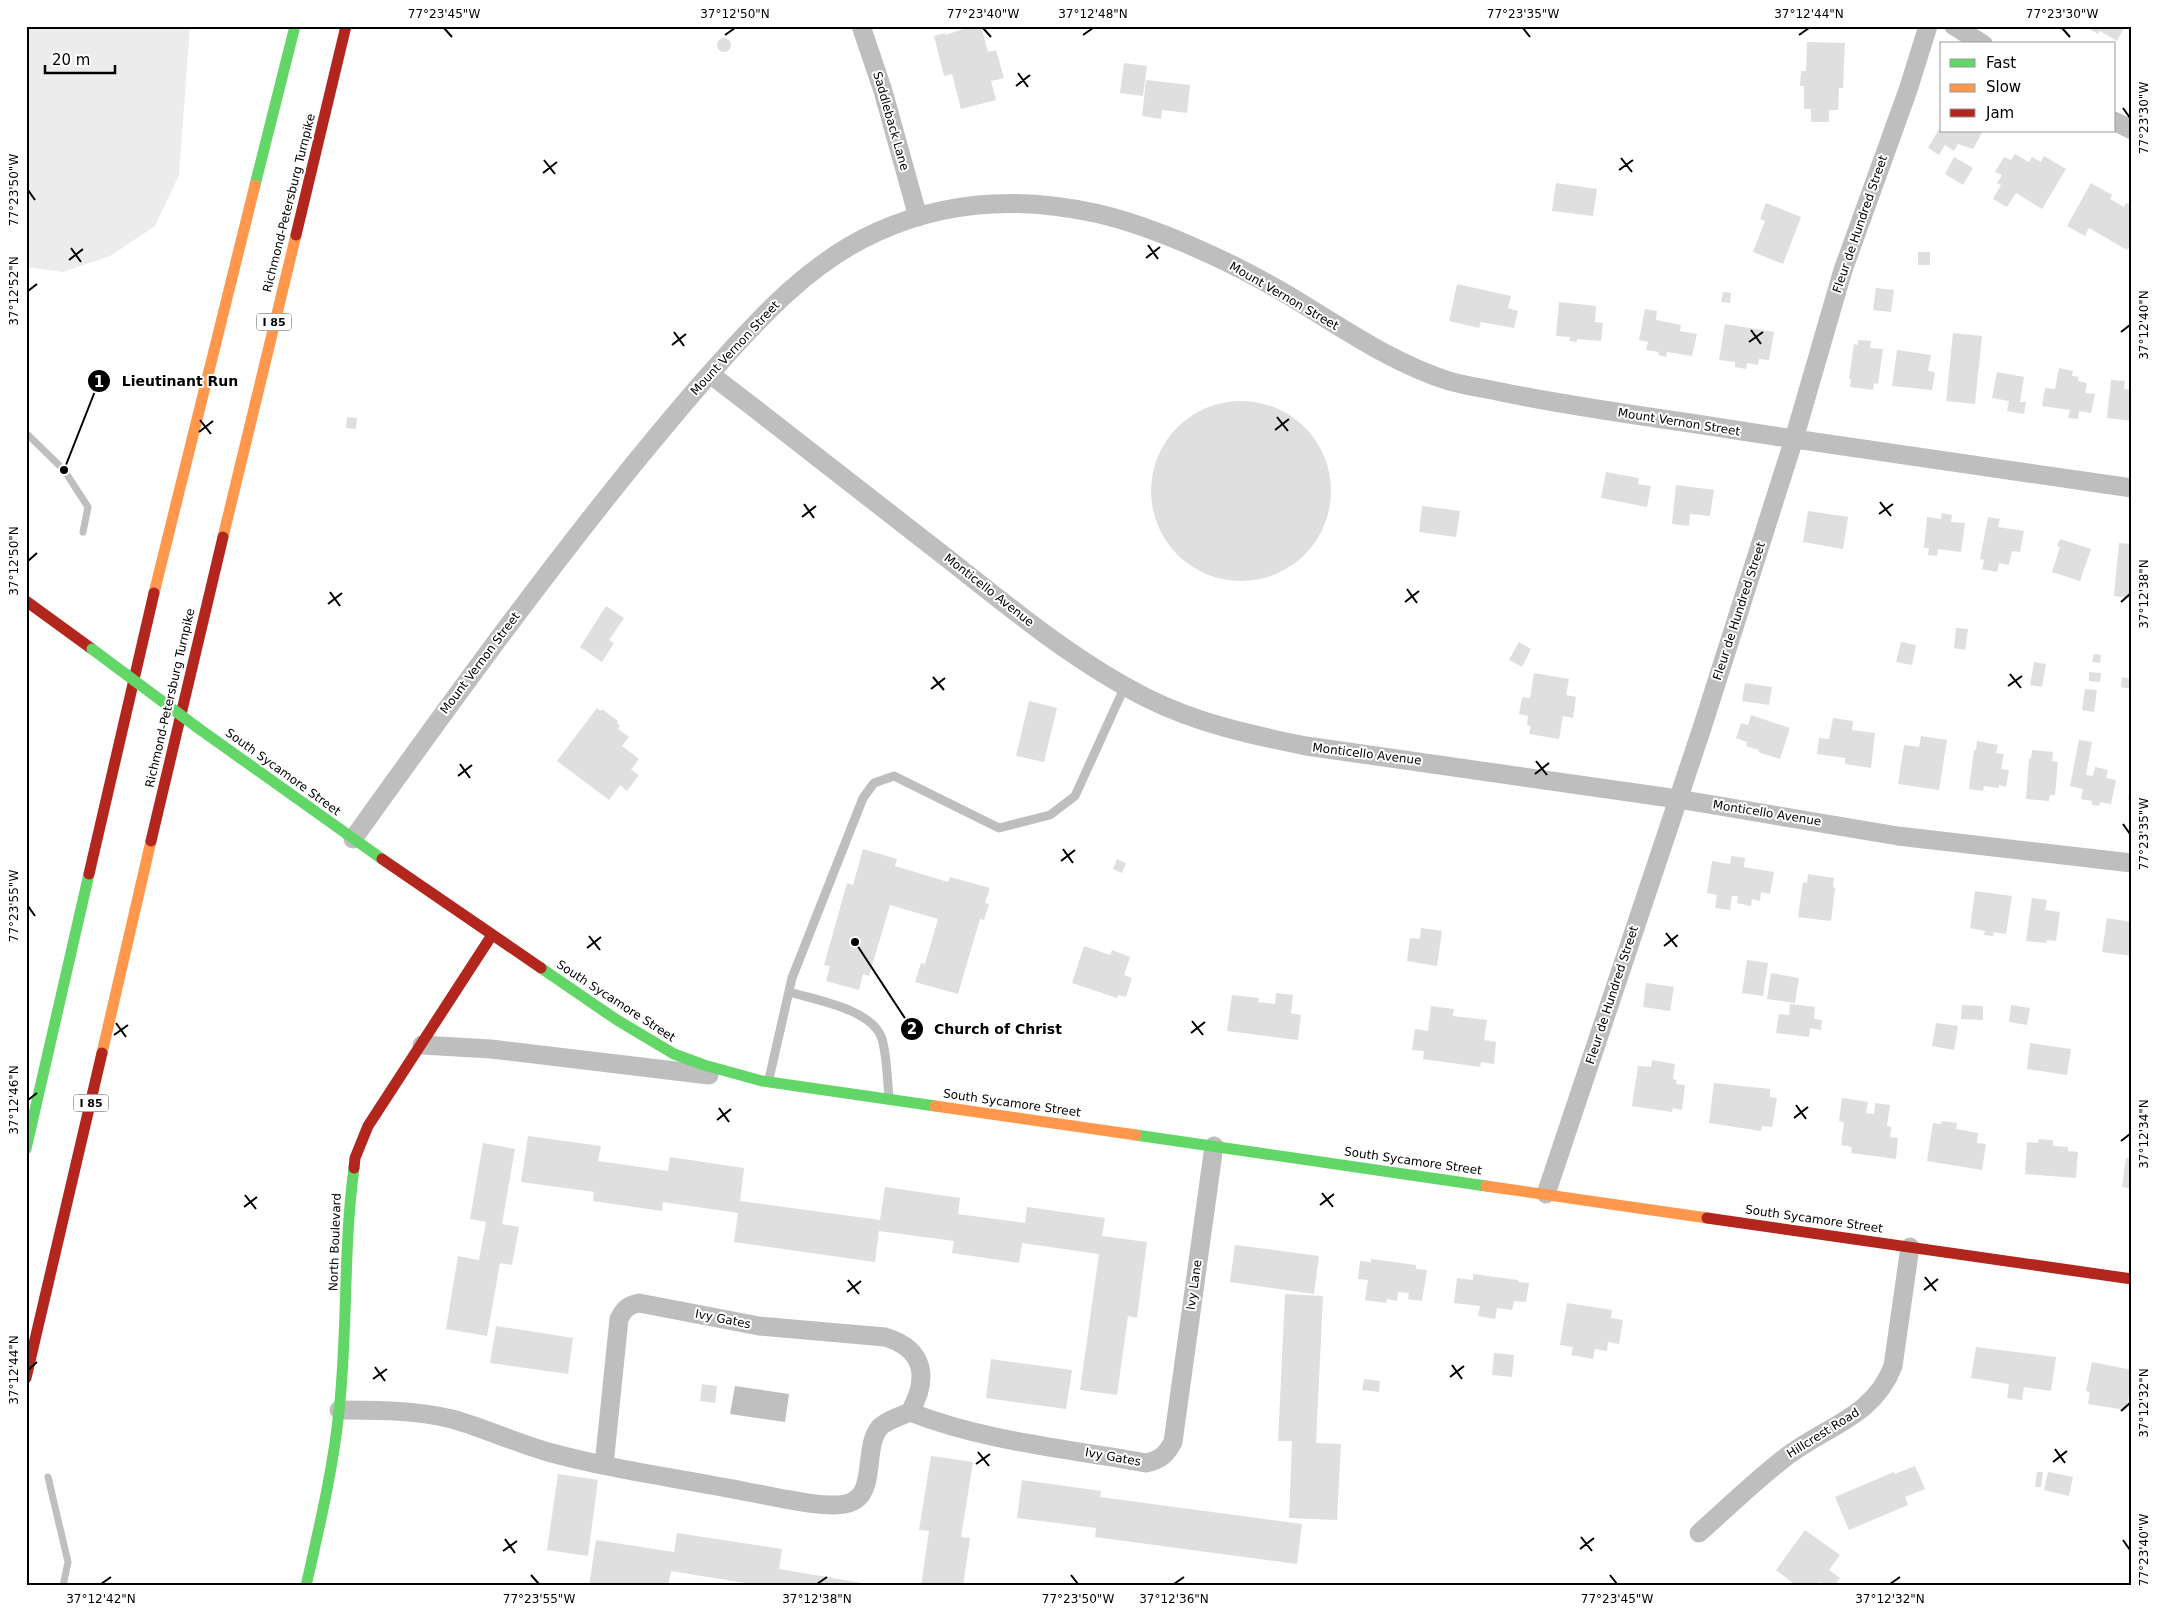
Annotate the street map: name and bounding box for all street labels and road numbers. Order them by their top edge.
street label: Saddleback Lane [870,70,912,172]
street label: Richmond-Petersburg Turnpike [260,112,318,294]
street label: Fleur de Hundred Street [1830,153,1890,295]
street label: Mount Vernon Street [1227,259,1341,333]
street label: Mount Vernon Street [688,298,782,398]
road number: I 85 [256,314,292,331]
street label: Mount Vernon Street [1617,405,1741,439]
street label: Fleur de Hundred Street [1710,540,1768,682]
street label: Monticello Avenue [941,551,1037,629]
street label: Richmond-Petersburg Turnpike [143,607,197,789]
street label: Mount Vernon Street [437,609,523,717]
street label: South Sycamore Street [223,726,343,819]
street label: Monticello Avenue [1312,740,1422,768]
street label: Monticello Avenue [1712,798,1822,828]
street label: Fleur de Hundred Street [1583,924,1641,1066]
street label: South Sycamore Street [554,957,678,1045]
street label: South Sycamore Street [942,1086,1082,1120]
road number: I 85 [74,1094,108,1112]
street label: South Sycamore Street [1343,1144,1483,1178]
street label: North Boulevard [326,1193,344,1291]
street label: South Sycamore Street [1744,1202,1884,1236]
street label: Ivy Lane [1184,1259,1204,1311]
street label: Ivy Gates [694,1307,752,1331]
street label: Hillcrest Road [1784,1405,1862,1461]
street label: Ivy Gates [1084,1445,1142,1469]

